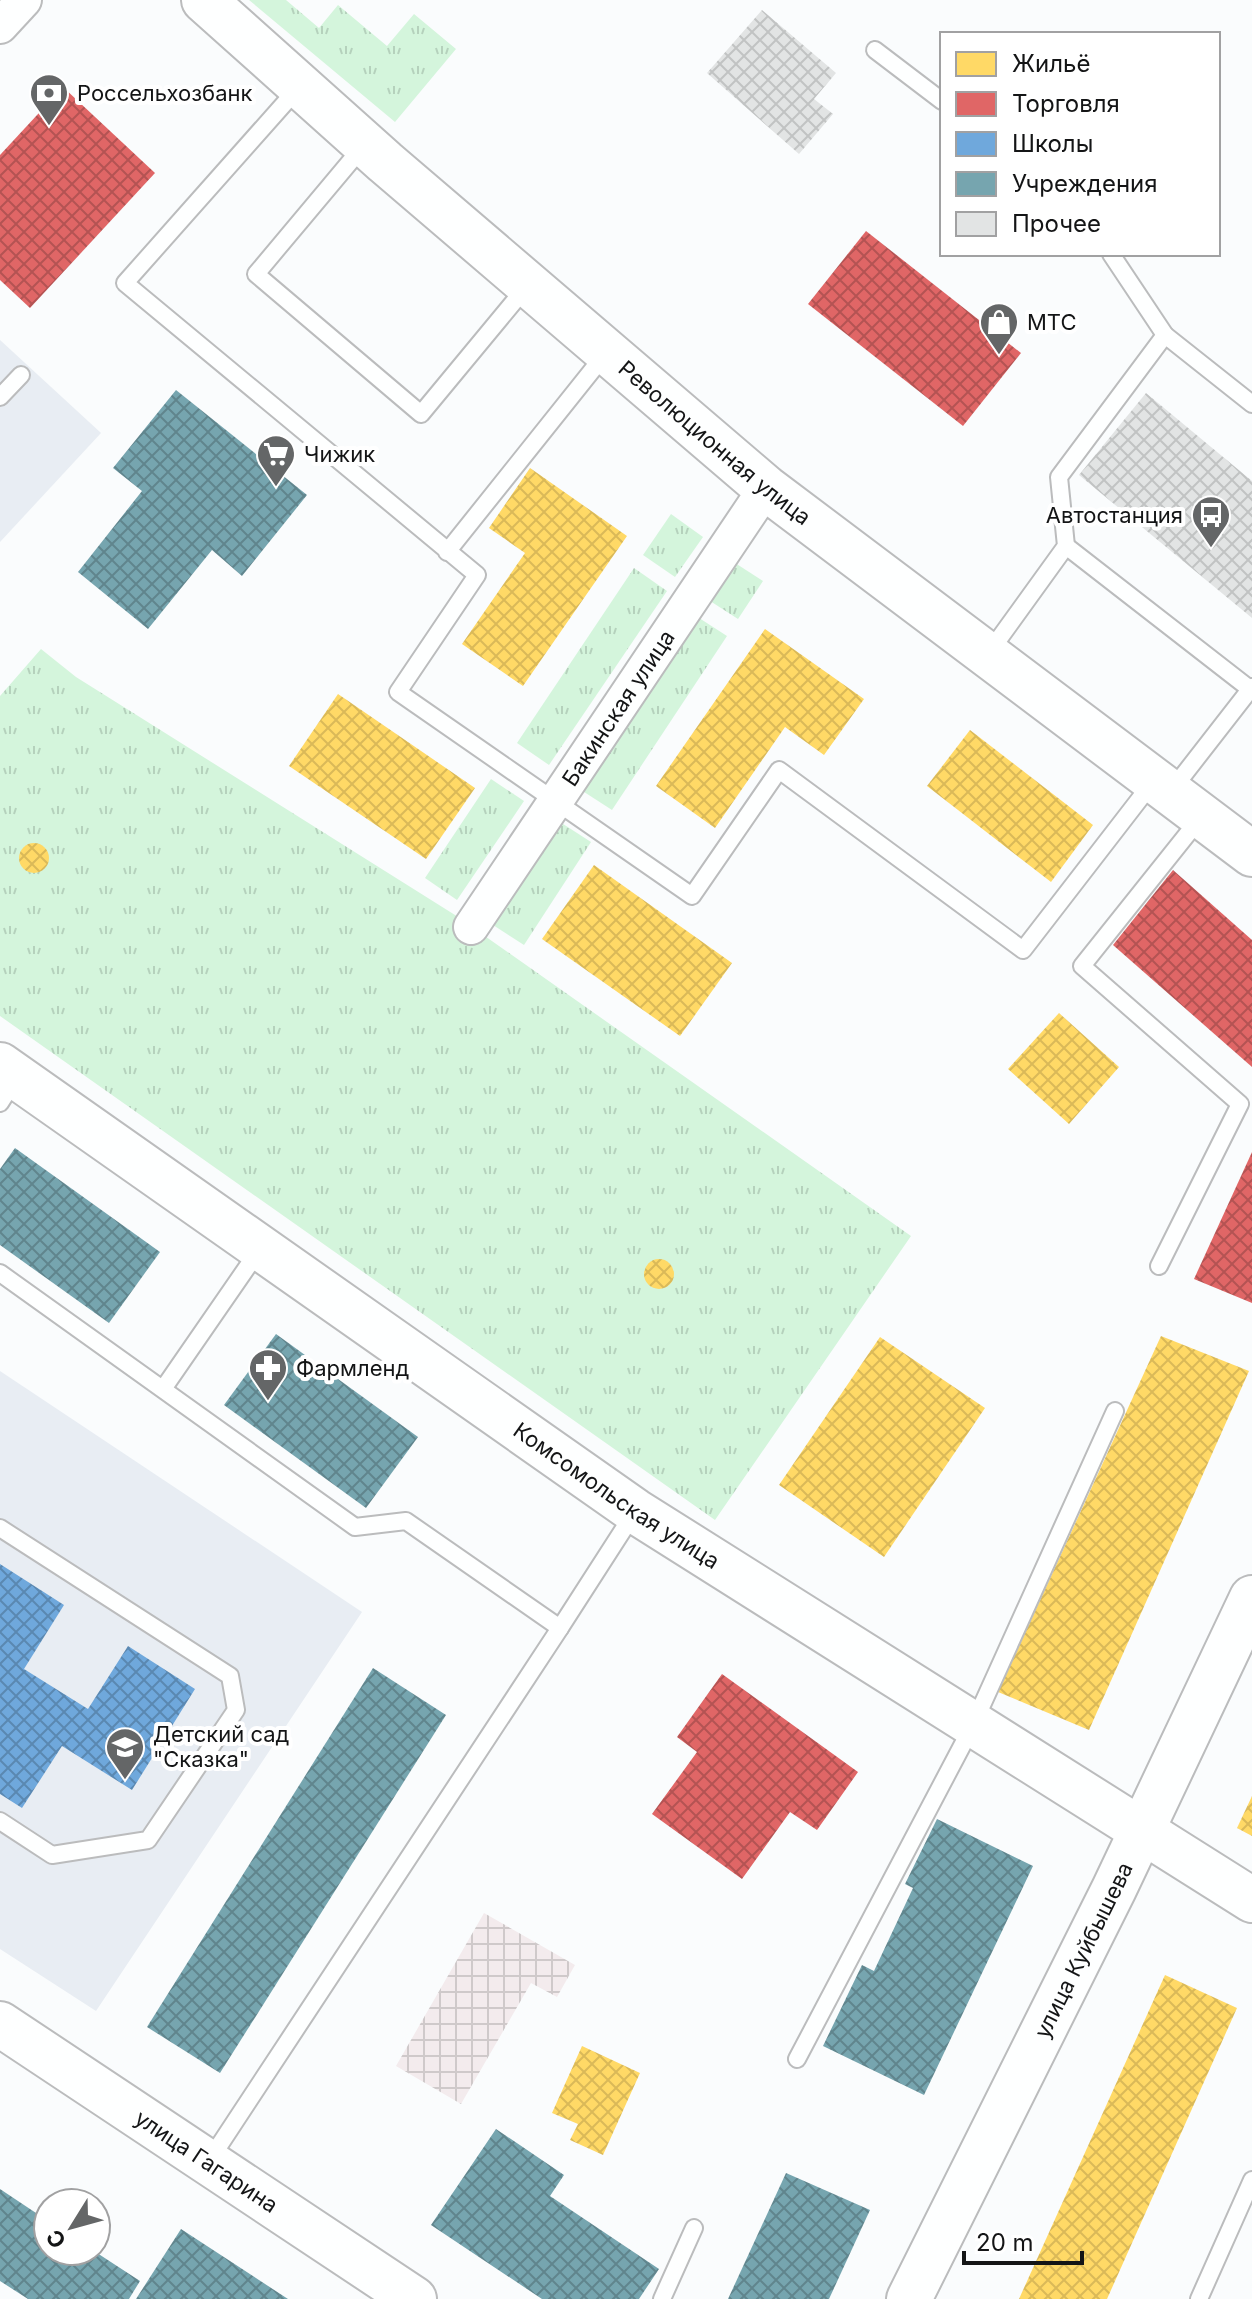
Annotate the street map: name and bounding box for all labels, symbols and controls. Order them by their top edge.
legend [940,32,1220,256]
text: Жильё [1012,49,1090,78]
bank icon: Россельхозбанк [28,72,70,127]
place label: Россельхозбанк [77,80,253,106]
text: Торговля [1012,89,1120,118]
text: Школы [1012,129,1093,158]
text: Учреждения [1012,169,1158,198]
text: Прочее [1012,209,1101,238]
shop icon: МТС [978,301,1020,356]
place label: МТС [1027,309,1077,335]
street label: Революционная улица [614,355,816,530]
supermarket icon: Чижик [255,433,297,488]
place label: Чижик [304,441,375,467]
bus stop icon: Автостанция [1190,494,1232,549]
place label: Автостанция [1046,502,1183,528]
street label: Бакинская улица [557,625,680,791]
pharmacy icon: Фармленд [247,1347,289,1402]
place label: Фармленд [296,1355,409,1381]
street label: Комсомольская улица [509,1417,724,1574]
place label: Детский сад "Сказка" [153,1721,290,1772]
school or university icon: Детский сад "Сказка" [104,1726,146,1781]
street label: улица Куйбышева [1029,1858,1138,2042]
street label: улица Гагарина [130,2104,283,2218]
north arrow [32,2187,112,2267]
scale bar [964,2215,1082,2265]
text: С [41,2225,71,2253]
text: 20 m [976,2228,1034,2257]

